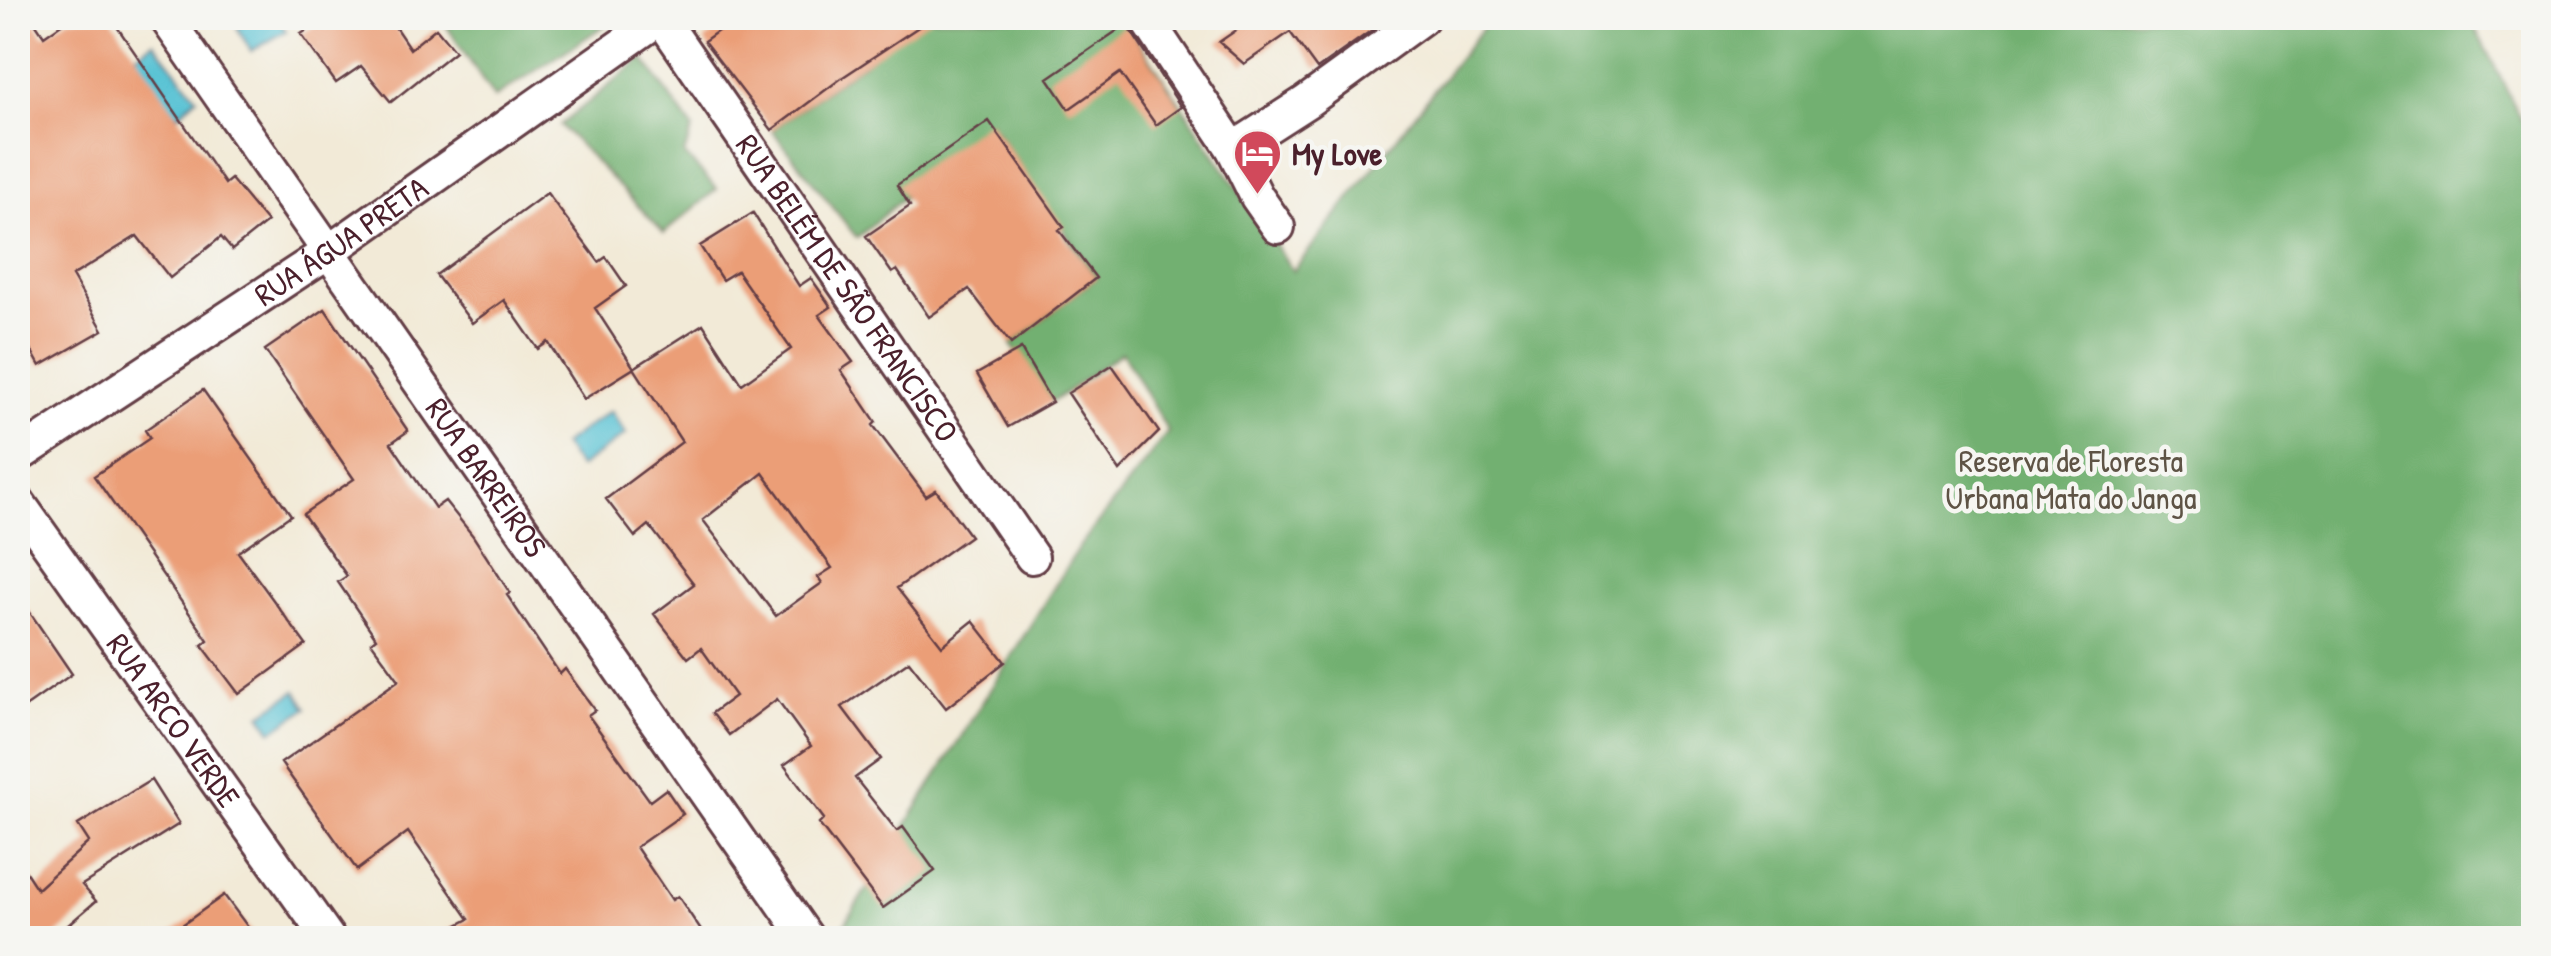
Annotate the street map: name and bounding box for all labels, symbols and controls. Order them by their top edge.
street label: RUA BELÉM DE SÃO FRANCISCO [726,126,968,450]
hotel icon: My Love [1231,128,1283,196]
place label: My Love [1292,132,1383,176]
street label: RUA ÁGUA PRETA [246,166,437,316]
street label: RUA BARREIROS [416,389,557,566]
park label: Reserva de Floresta Urbana Mata do Janga [1946,439,2196,519]
street label: RUA ARCO VERDE [97,625,250,816]

